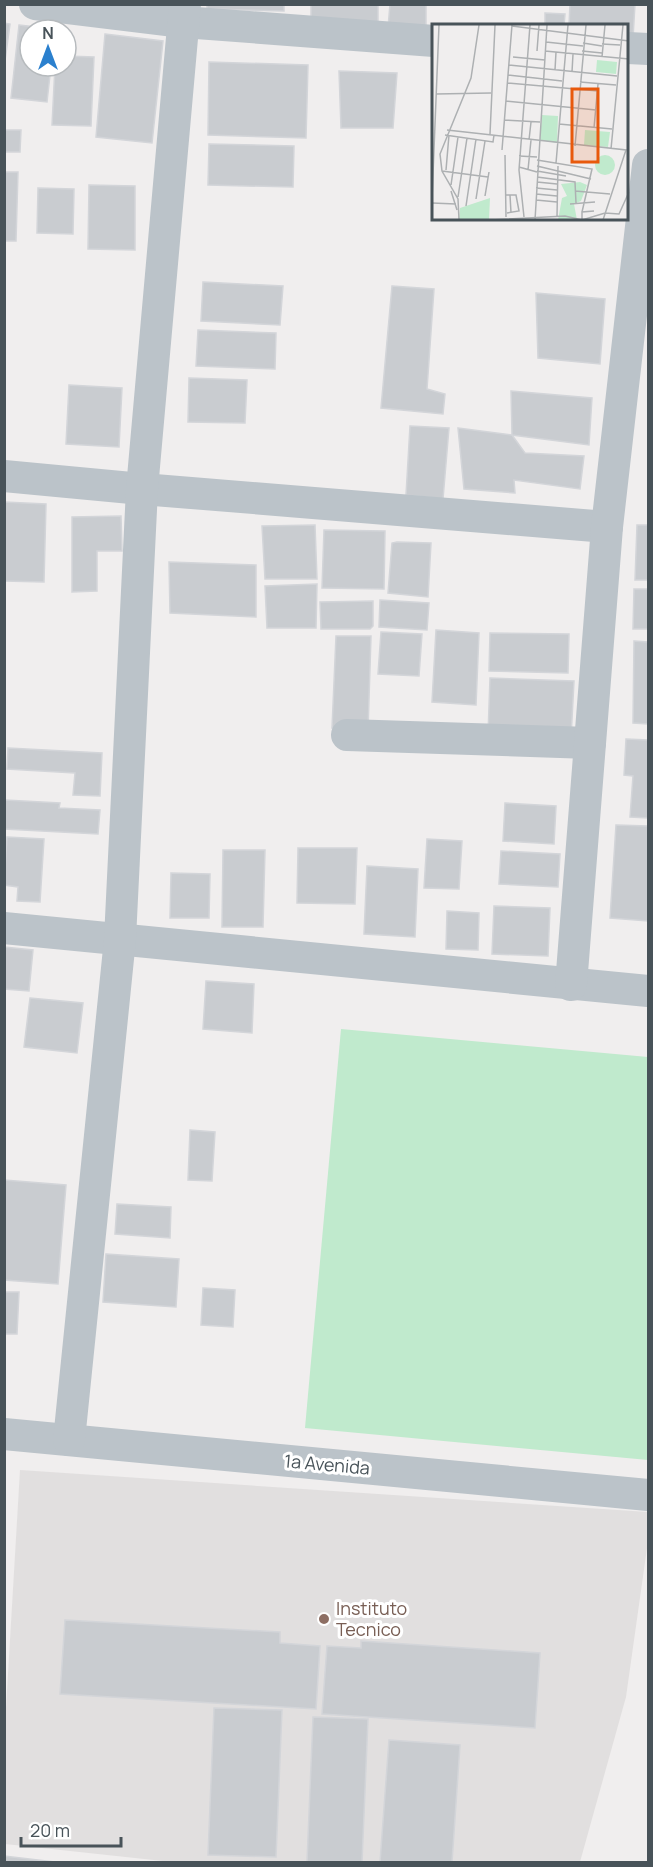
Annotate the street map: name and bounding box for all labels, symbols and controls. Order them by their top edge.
north arrow [18,18,78,78]
text: N [42,22,54,44]
inset map [432,24,629,220]
street label: 1a Avenida [283,1448,371,1480]
place label: Instituto Tecnico [336,1596,407,1641]
marker: Instituto Tecnico [317,1612,331,1626]
scale bar [21,1810,122,1848]
text: 20 m [30,1818,70,1842]

